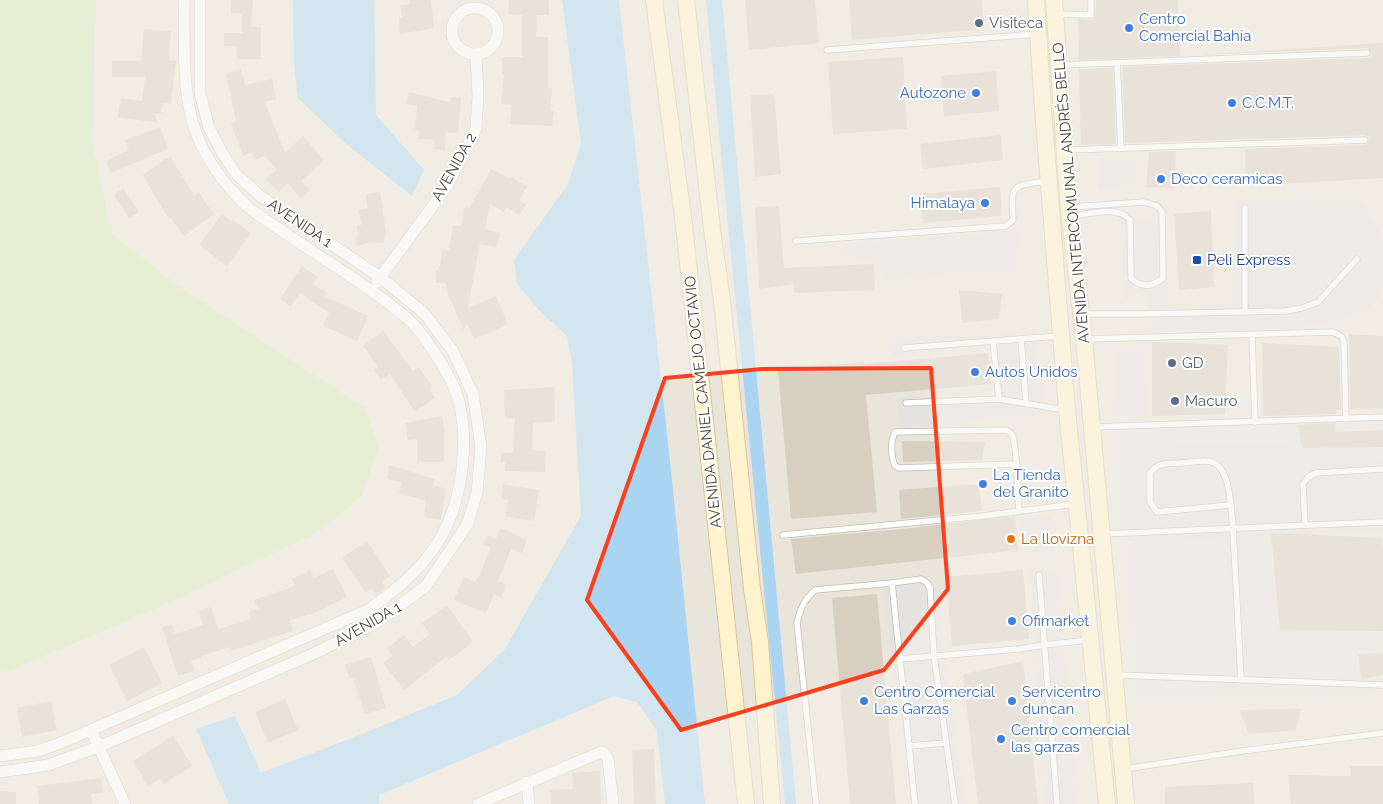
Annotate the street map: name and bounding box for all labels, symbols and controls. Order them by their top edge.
place label: Centro Comercial Bahía [1139,10,1251,45]
place label: Visiteca [989,14,1043,32]
marker: Visiteca [973,17,985,29]
marker: Centro Comercial Bahía [1123,22,1135,34]
street label: AVENIDA INTERCOMUNAL ANDRÉS BELLO [1049,42,1093,344]
place label: Autozone [900,84,966,102]
marker: Autozone [970,87,982,99]
place label: C.C.M.T. [1242,94,1294,112]
marker: C.C.M.T. [1226,97,1238,109]
street label: AVENIDA 2 [428,129,480,204]
place label: Deco ceramicas [1171,170,1283,188]
marker: Deco ceramicas [1155,173,1167,185]
place label: Himalaya [911,194,975,212]
street label: AVENIDA 1 [264,195,336,252]
marker: Himalaya [979,197,991,209]
place label: Peli Express [1207,251,1290,269]
marker: Peli Express [1191,254,1203,266]
street label: AVENIDA DANIEL CAMEJO OCTAVIO [681,275,725,529]
place label: GD [1182,354,1204,372]
marker: GD [1166,357,1178,369]
place label: Autos Unidos [985,363,1078,381]
marker: Autos Unidos [969,366,981,378]
place label: Macuro [1185,392,1237,410]
marker: Macuro [1169,395,1181,407]
place label: La Tienda del Granito [993,466,1069,501]
marker: La Tienda del Granito [977,478,989,490]
place label: La llovizna [1021,530,1094,548]
marker: La llovizna [1005,533,1017,545]
street label: AVENIDA 1 [331,597,405,650]
place label: Ofimarket [1022,612,1089,630]
marker: Ofimarket [1006,615,1018,627]
place label: Centro Comercial Las Garzas [874,683,996,718]
place label: Servicentro duncan [1022,683,1101,718]
marker: Centro Comercial Las Garzas [858,695,870,707]
marker: Servicentro duncan [1006,695,1018,707]
place label: Centro comercial las garzas [1011,721,1131,756]
marker: Centro comercial las garzas [995,733,1007,745]

